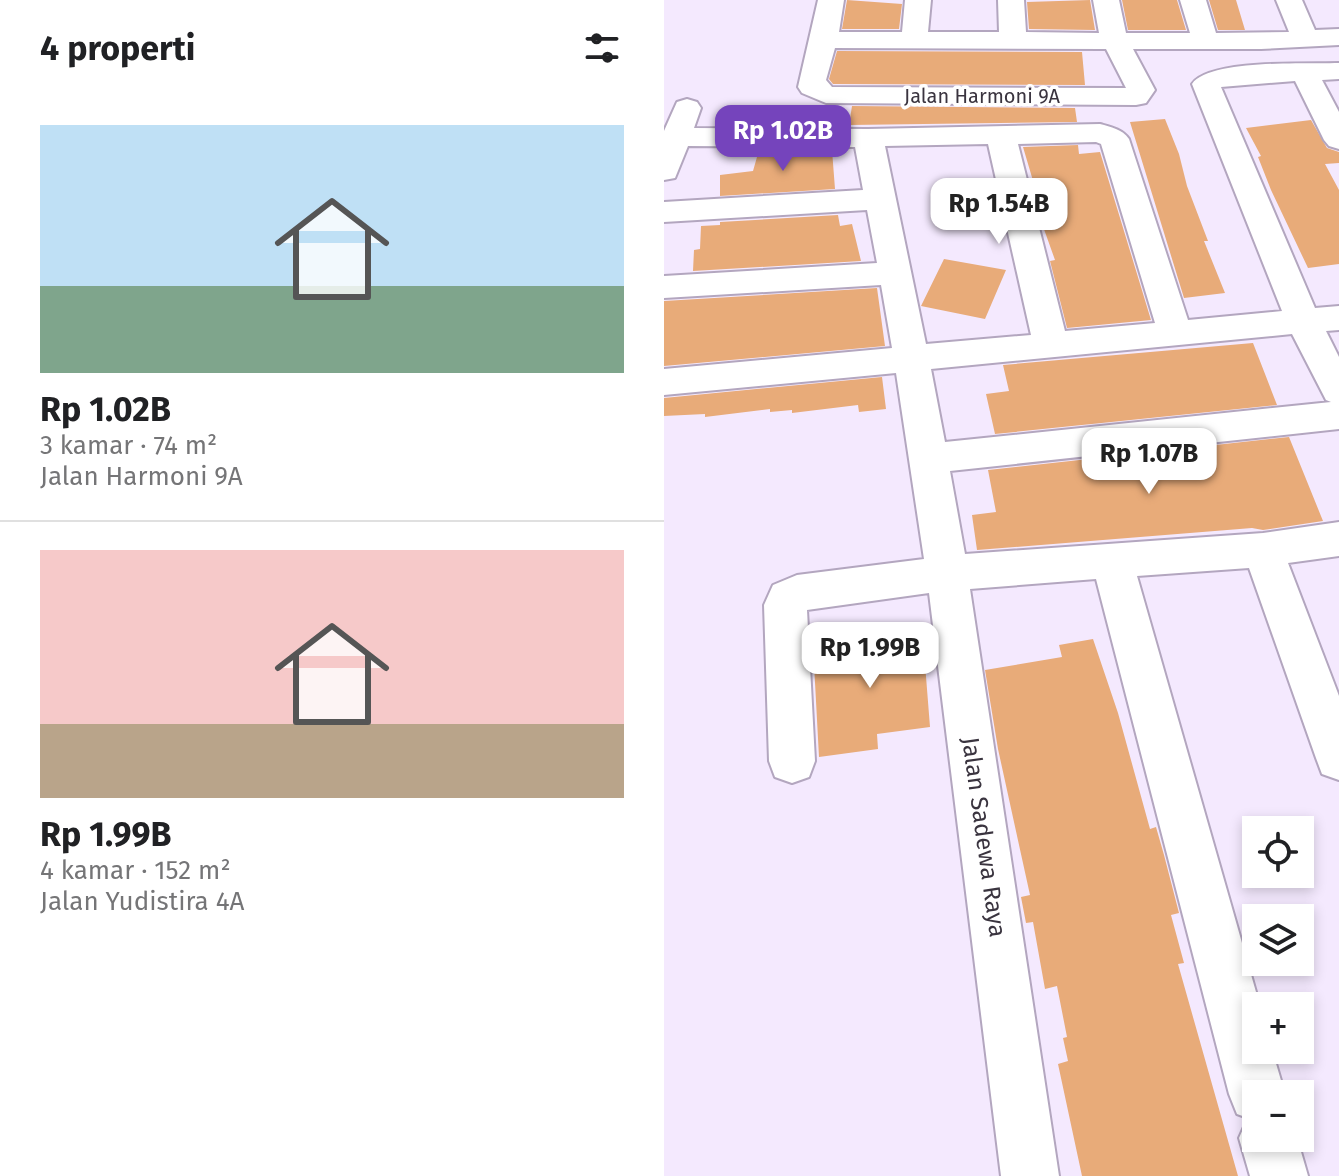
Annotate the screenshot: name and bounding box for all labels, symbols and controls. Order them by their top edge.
icon: filters [580,26,624,70]
text: 4 properti [40,28,195,69]
street label: Jalan Harmoni 9A [904,84,1060,108]
pin: Rp 1.02B [700,105,866,173]
text: Rp 1.02B [733,115,833,146]
icon: home [260,177,404,321]
pin: Rp 1.54B [916,178,1082,246]
text: Rp 1.54B [949,188,1049,219]
text: Rp 1.02B [40,389,171,430]
pin: Rp 1.07B [1066,428,1232,496]
text: 3 kamar · 74 m² [40,430,217,461]
text: Rp 1.07B [1100,438,1198,469]
text: Jalan Harmoni 9A [40,461,243,492]
icon: home [260,602,404,746]
pin: Rp 1.99B [787,622,953,690]
text: Rp 1.99B [820,632,920,663]
street label: Jalan Sadewa Raya [956,735,1012,939]
text: Rp 1.99B [40,814,172,855]
map controls [1242,816,1314,1152]
button: locate [1242,816,1314,888]
text: 4 kamar · 152 m² [40,855,231,886]
text: Jalan Yudistira 4A [40,886,244,917]
button: layers [1242,904,1314,976]
button: + [1242,992,1314,1064]
button: − [1242,1080,1314,1152]

